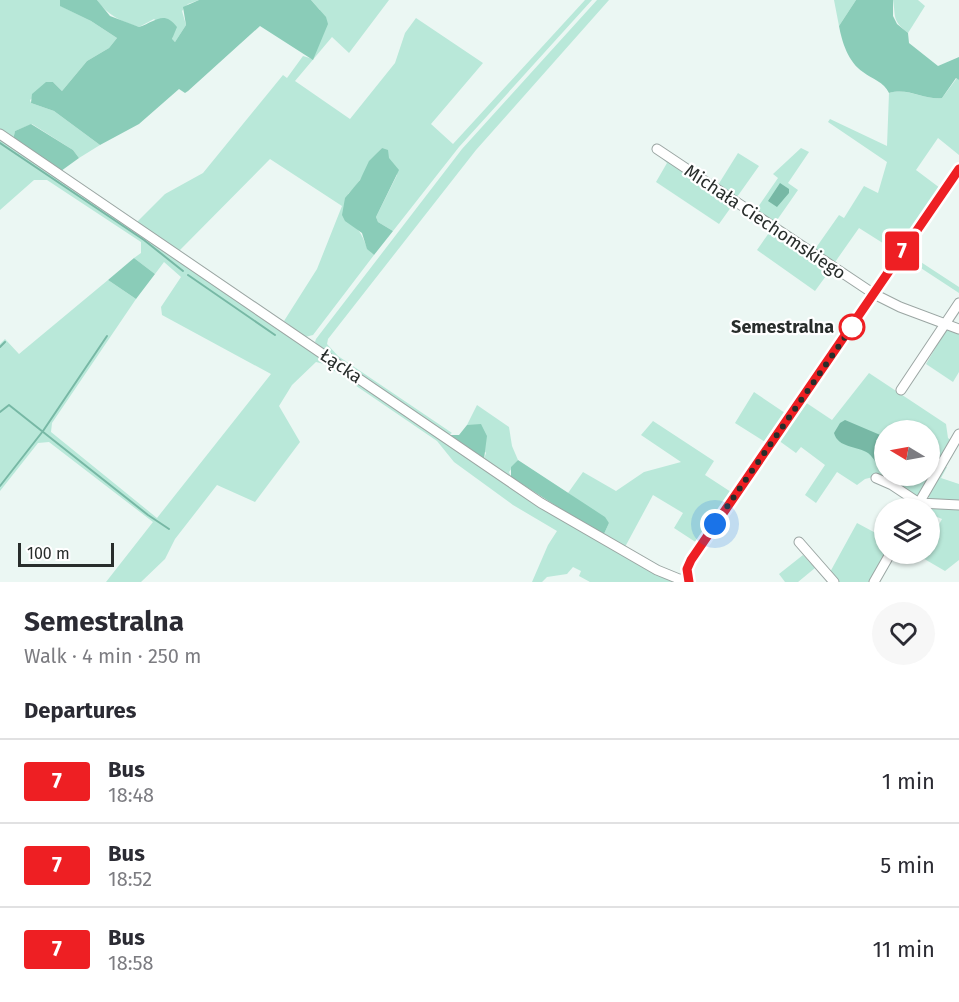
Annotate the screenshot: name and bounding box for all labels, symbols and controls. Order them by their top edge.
street label: Michała Ciechomskiego [680,160,850,284]
line badge: 7 [882,232,922,270]
text: 7 [897,238,907,264]
marker: Semestralna [839,314,865,340]
place label: Semestralna [731,316,834,338]
street label: Łącka [316,344,366,388]
north arrow [874,420,940,486]
map controls [874,420,940,564]
button: layers [874,498,940,564]
your location [700,509,730,539]
scale bar [18,540,114,568]
text: 100 m [27,544,70,563]
button: heart [872,602,935,665]
text: Semestralna [24,605,184,638]
text: Walk · 4 min · 250 m [24,644,201,668]
text: Departures [24,697,136,724]
text: Bus [108,756,145,783]
text: 7 [52,768,62,794]
text: 1 min [882,768,935,795]
text: 18:48 [108,783,154,807]
text: Bus [108,840,145,867]
text: 7 [52,852,62,878]
text: 5 min [880,852,935,879]
text: 18:52 [108,867,152,891]
text: Bus [108,924,145,951]
text: 7 [52,936,62,962]
text: 11 min [872,936,935,963]
text: 18:58 [108,951,154,975]

